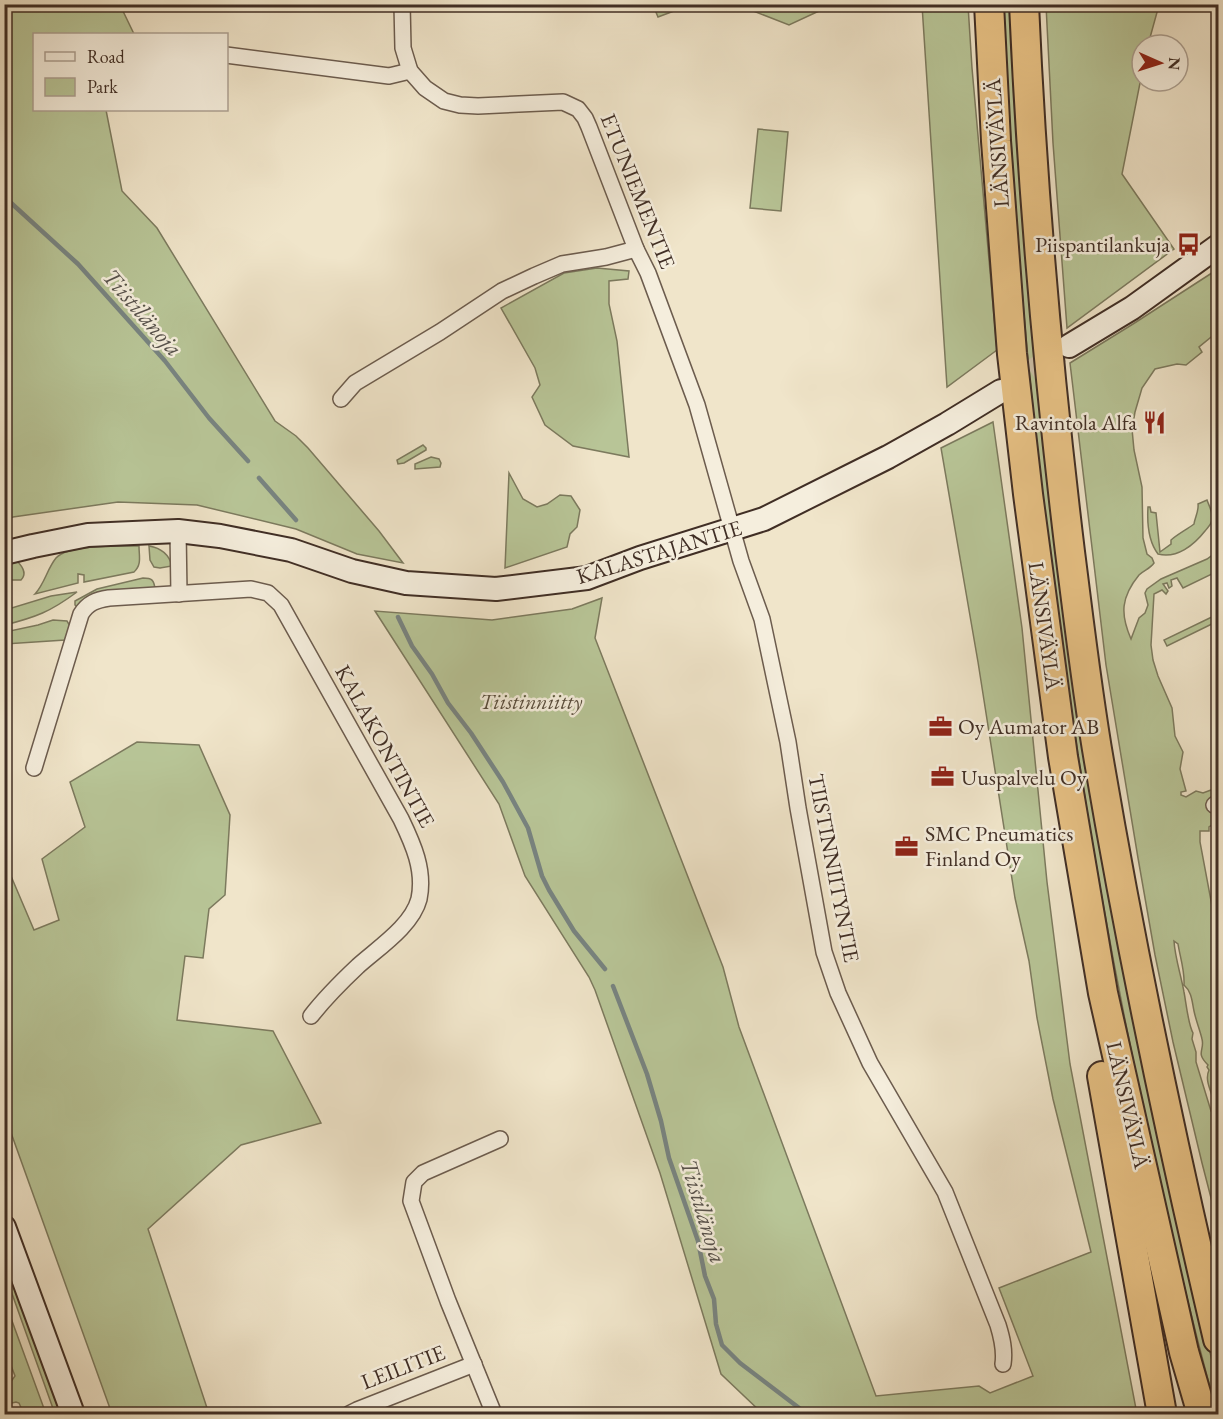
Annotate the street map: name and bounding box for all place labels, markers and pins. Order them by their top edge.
place label: Piispantilankuja [1035,230,1170,259]
bus stop icon: Piispantilankuja [1175,231,1201,257]
place label: Ravintola Alfa [1015,408,1137,437]
restaurant icon: Ravintola Alfa [1142,409,1168,435]
place label: Oy Aumator AB [958,712,1099,741]
office icon: Oy Aumator AB [927,713,953,739]
place label: Uuspalvelu Oy [961,763,1087,792]
office icon: Uuspalvelu Oy [930,764,956,790]
place label: SMC Pneumatics Finland Oy [925,819,1073,873]
office icon: SMC Pneumatics Finland Oy [894,833,920,859]

